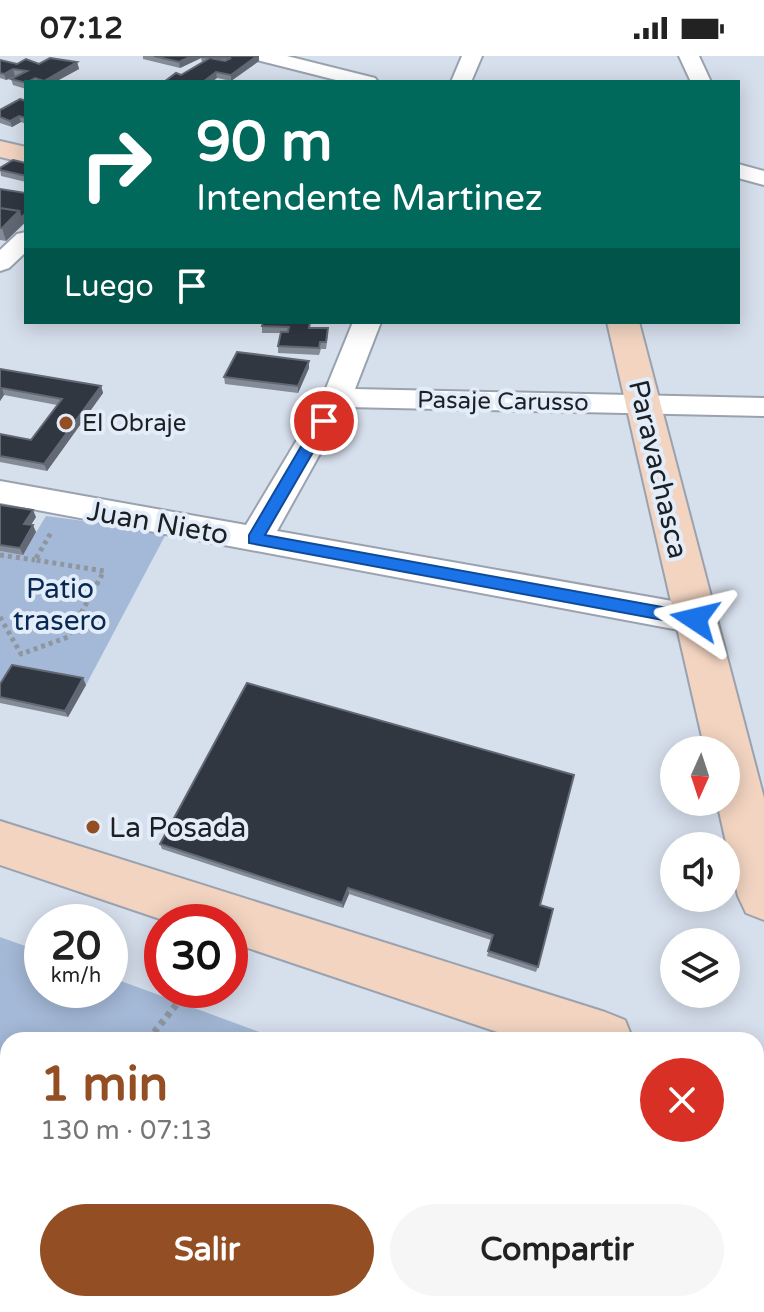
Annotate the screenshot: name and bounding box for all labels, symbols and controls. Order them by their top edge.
text: 07:12 [40,10,123,47]
text: 90 m [196,109,332,176]
icon: right [64,112,168,216]
text: Intendente Martinez [196,177,543,220]
icon: arrive [170,264,214,308]
text: Luego [64,268,154,305]
street label: Paravachasca [621,377,695,562]
street label: Pasaje Carusso [417,386,589,417]
pin [290,387,358,455]
icon: arrive [302,399,346,443]
place label: El Obraje [82,409,186,438]
marker: El Obraje [57,414,75,432]
street label: Juan Nieto [85,494,231,552]
park label: Patio trasero [13,572,107,638]
position arrow [653,577,737,661]
north arrow [660,736,740,816]
map controls [660,736,740,1008]
place label: La Posada [109,811,246,845]
marker: La Posada [84,818,102,836]
button: sound [660,832,740,912]
speed limit sign: 30 [144,904,248,1008]
text: 20 [51,922,101,970]
button: layers [660,928,740,1008]
text: km/h [51,964,101,988]
text: 1 min [40,1056,168,1114]
button: close [640,1058,724,1142]
text: 130 m · 07:13 [40,1115,212,1146]
button: Salir [40,1204,374,1296]
button: Compartir [390,1204,724,1296]

